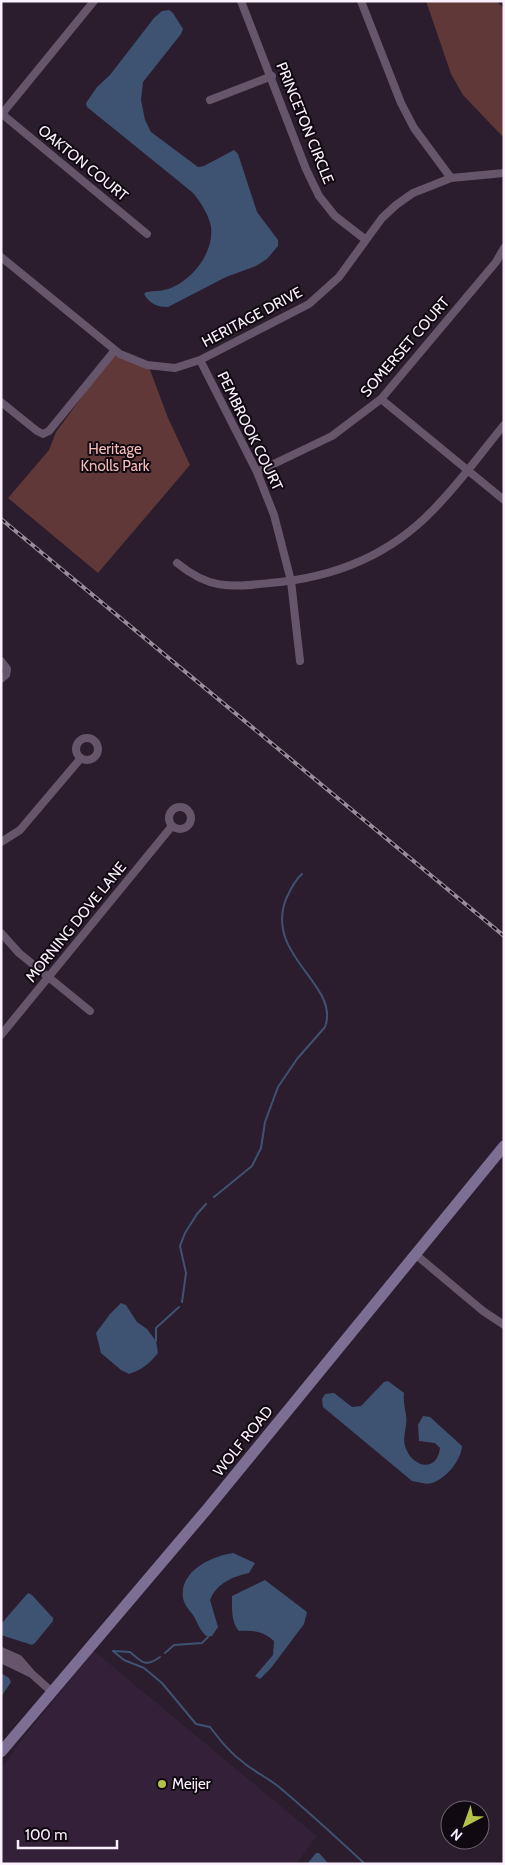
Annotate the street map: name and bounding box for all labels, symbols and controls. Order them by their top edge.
street label: PRINCETON CIRCLE [272,59,338,187]
street label: OAKTON COURT [34,121,132,205]
street label: HERITAGE DRIVE [199,283,305,351]
street label: SOMERSET COURT [357,293,453,401]
street label: PEMBROOK COURT [213,369,287,493]
park label: Heritage Knolls Park [81,440,150,475]
street label: MORNING DOVE LANE [22,858,130,986]
street label: WOLF ROAD [209,1402,277,1480]
place label: Meijer [172,1775,211,1793]
marker: Meijer [156,1778,168,1790]
north arrow [440,1800,490,1850]
scale bar [18,1818,116,1850]
text: N [447,1825,466,1845]
text: 100 m [25,1826,67,1844]

